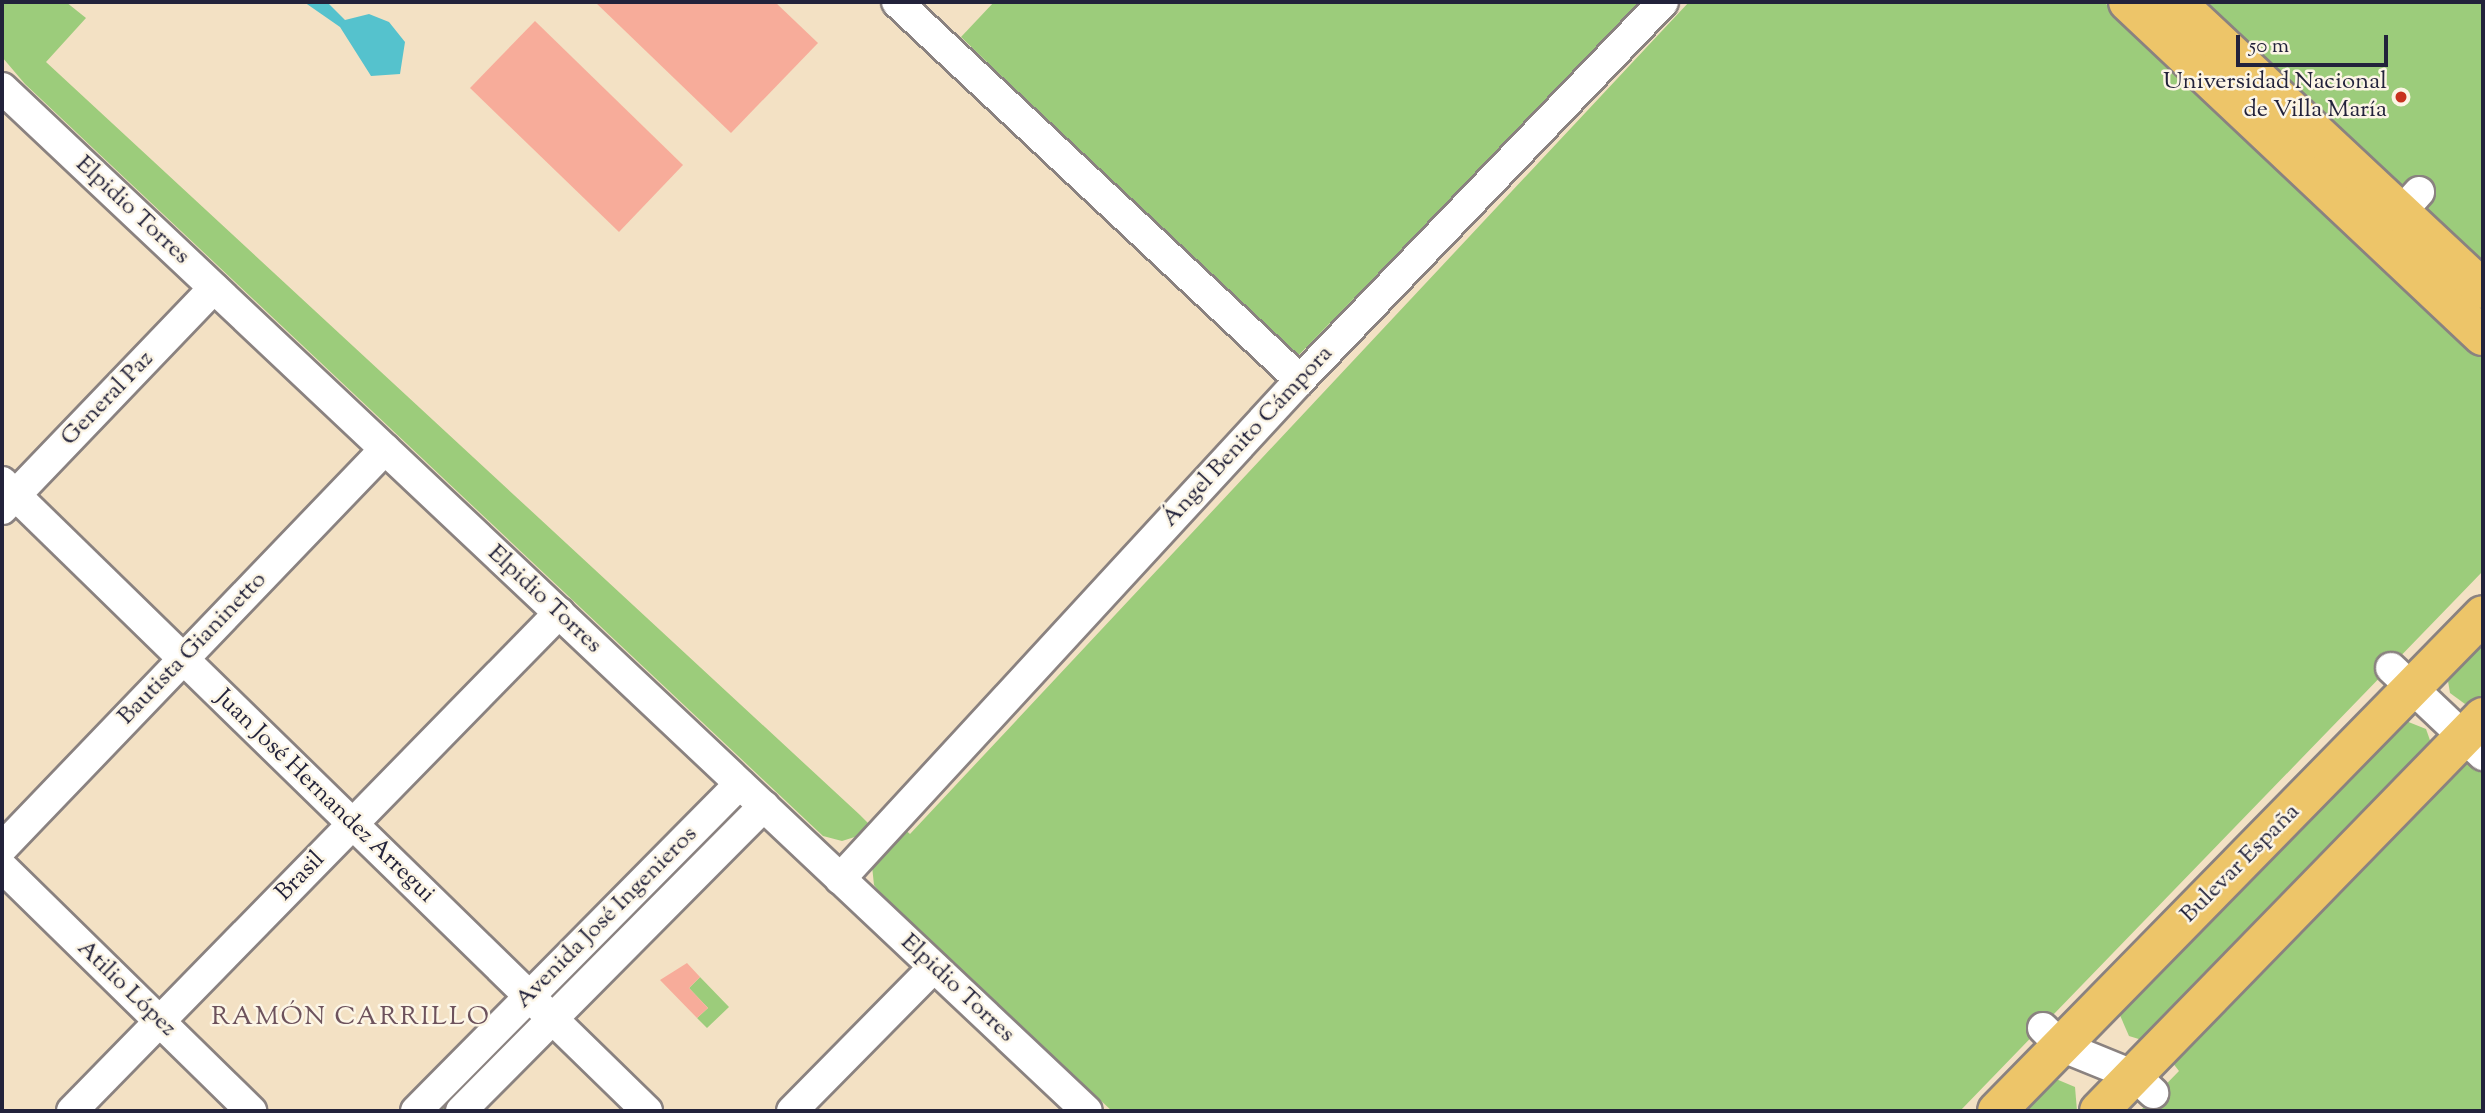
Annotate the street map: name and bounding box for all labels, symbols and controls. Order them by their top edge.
scale bar [2240,21,2392,65]
text: 50 m [2249,32,2289,62]
place label: Universidad Nacional de Villa María [2163,69,2387,125]
marker: Universidad Nacional de Villa María [2393,89,2409,105]
street label: Elpidio Torres [69,151,195,271]
street label: Ángel Benito Cámpora [1156,340,1340,534]
street label: General Paz [56,345,160,453]
street label: Elpidio Torres [481,540,607,660]
street label: Bautista Gianinetto [113,566,273,732]
street label: Juan José Hernandez Arregui [208,684,440,910]
street label: Bulevar España [2175,798,2307,930]
street label: Avenida José Ingenieros [510,821,704,1015]
street label: Brasil [270,846,332,908]
street label: Elpidio Torres [894,929,1020,1049]
street label: Atilio López [70,935,182,1043]
district label: RAMÓN CARRILLO [213,1002,489,1034]

